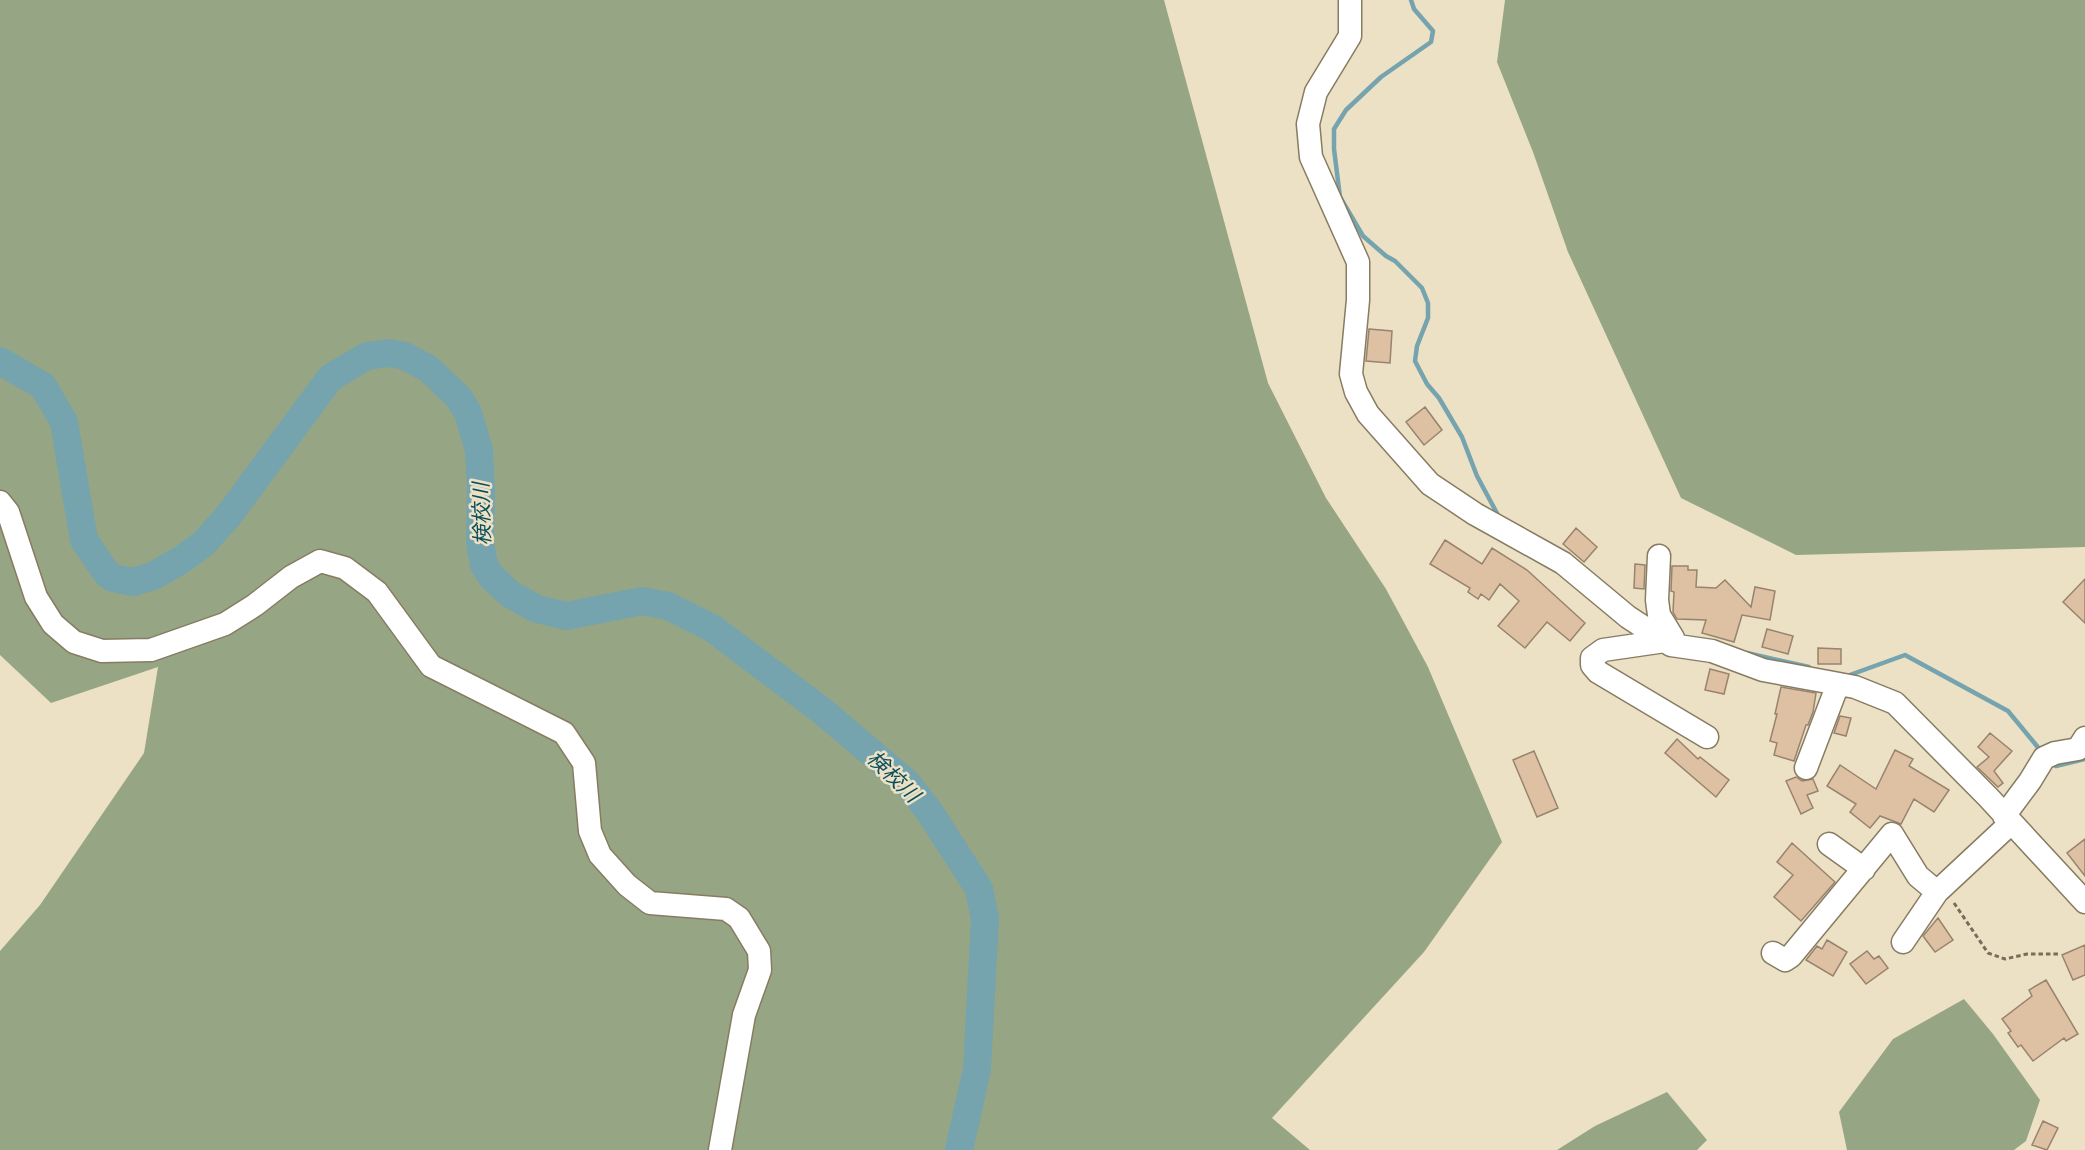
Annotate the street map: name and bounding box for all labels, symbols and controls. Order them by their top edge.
water label: 検校川 [466,480,496,546]
water label: 検校川 [862,744,928,809]

